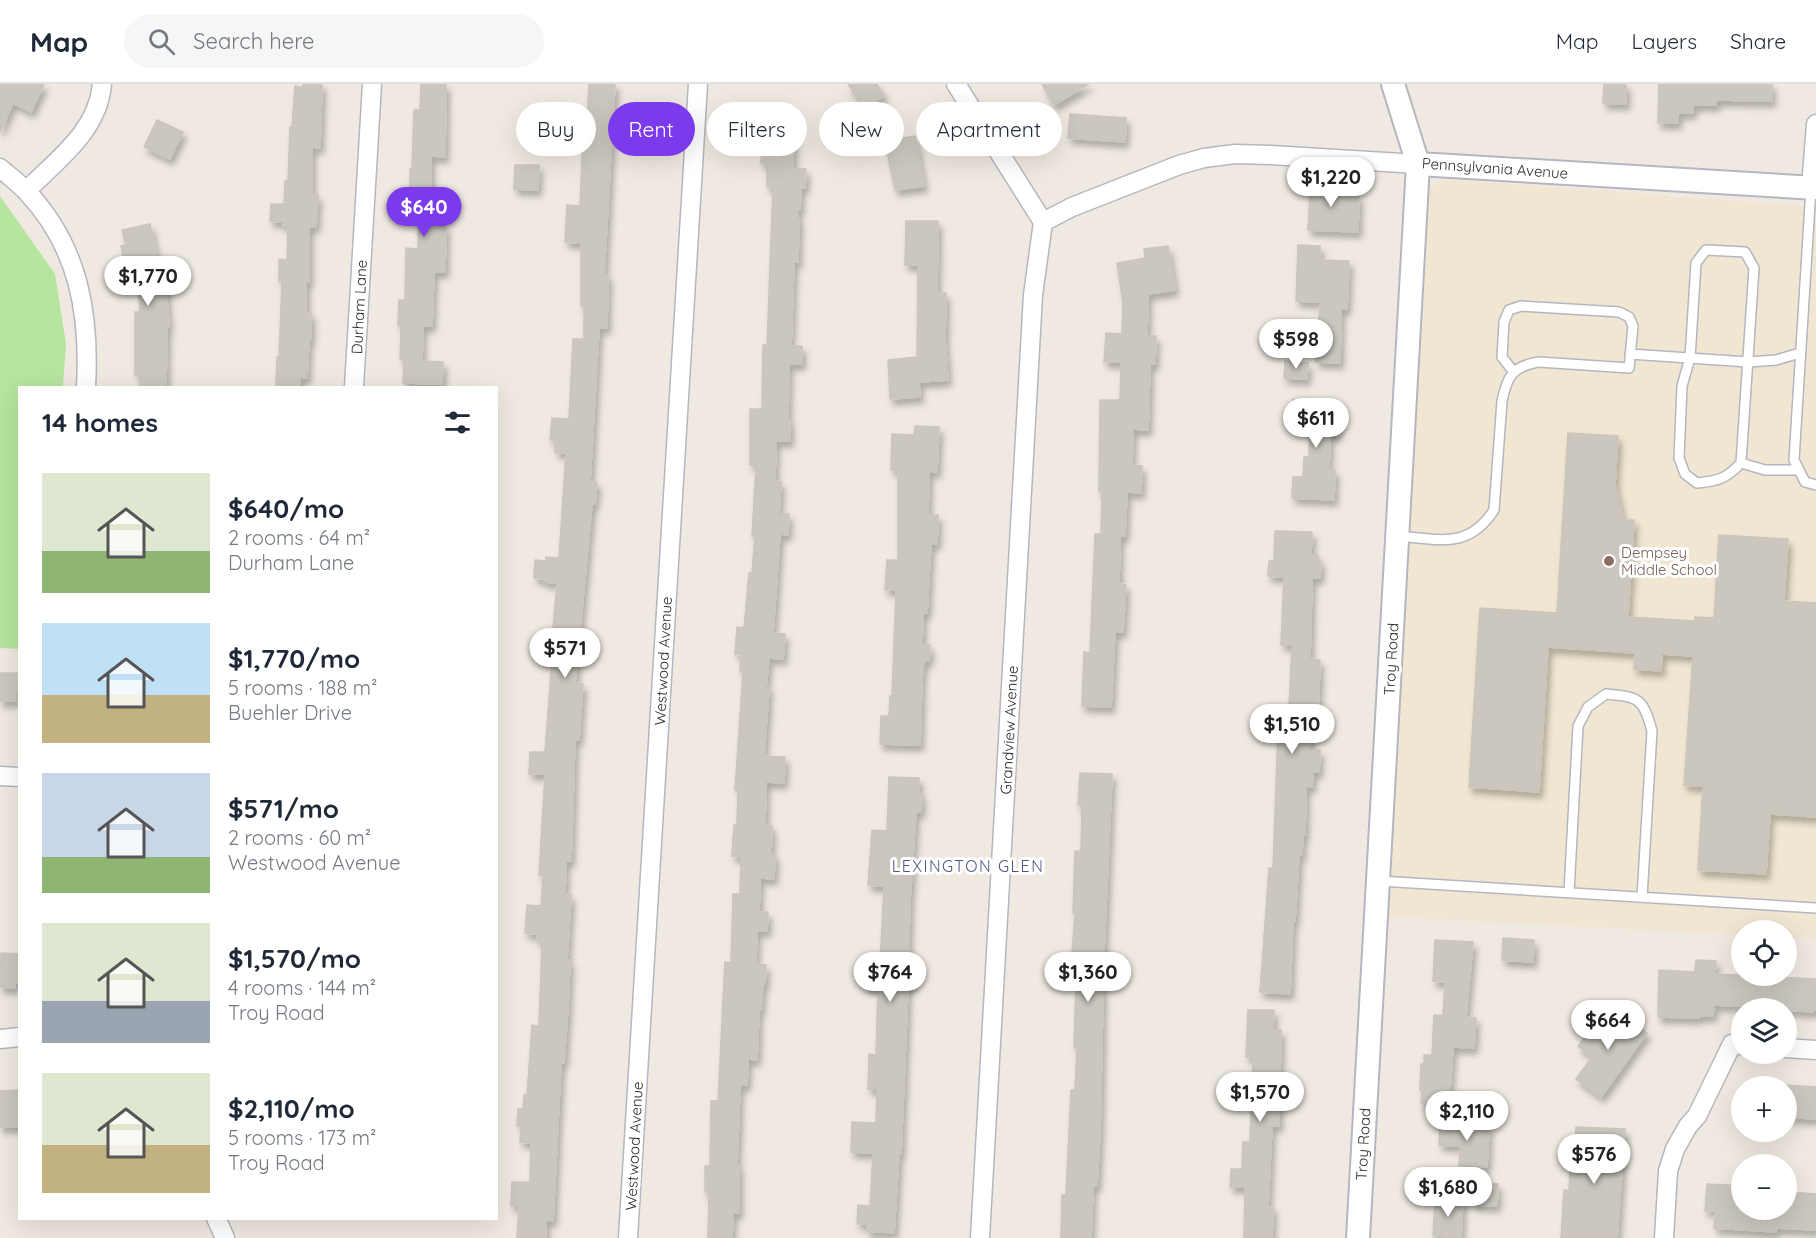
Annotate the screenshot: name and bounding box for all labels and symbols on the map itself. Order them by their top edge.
street label: Pennsylvania Avenue [1421,153,1569,183]
pin: $1,220 [1282,157,1380,208]
pin: $640 [388,187,460,238]
pin: $1,770 [99,256,197,307]
street label: Durham Lane [347,259,371,355]
pin: $598 [1260,319,1332,370]
pin: $611 [1280,398,1352,449]
place label: Dempsey Middle School [1621,543,1717,579]
marker: Dempsey Middle School [1602,554,1616,568]
street label: Westwood Avenue [650,596,676,726]
street label: Troy Road [1380,622,1402,696]
pin: $571 [529,628,601,679]
street label: Grandview Avenue [996,665,1022,795]
pin: $1,510 [1243,704,1341,755]
district label: LEXINGTON GLEN [892,856,1044,876]
pin: $764 [854,952,926,1003]
pin: $1,360 [1039,952,1137,1003]
pin: $664 [1572,1000,1644,1051]
pin: $1,570 [1211,1072,1309,1123]
street label: Westwood Avenue [621,1081,647,1211]
pin: $2,110 [1418,1091,1516,1142]
street label: Troy Road [1352,1107,1374,1181]
pin: $576 [1558,1134,1630,1185]
pin: $1,680 [1399,1167,1497,1218]

